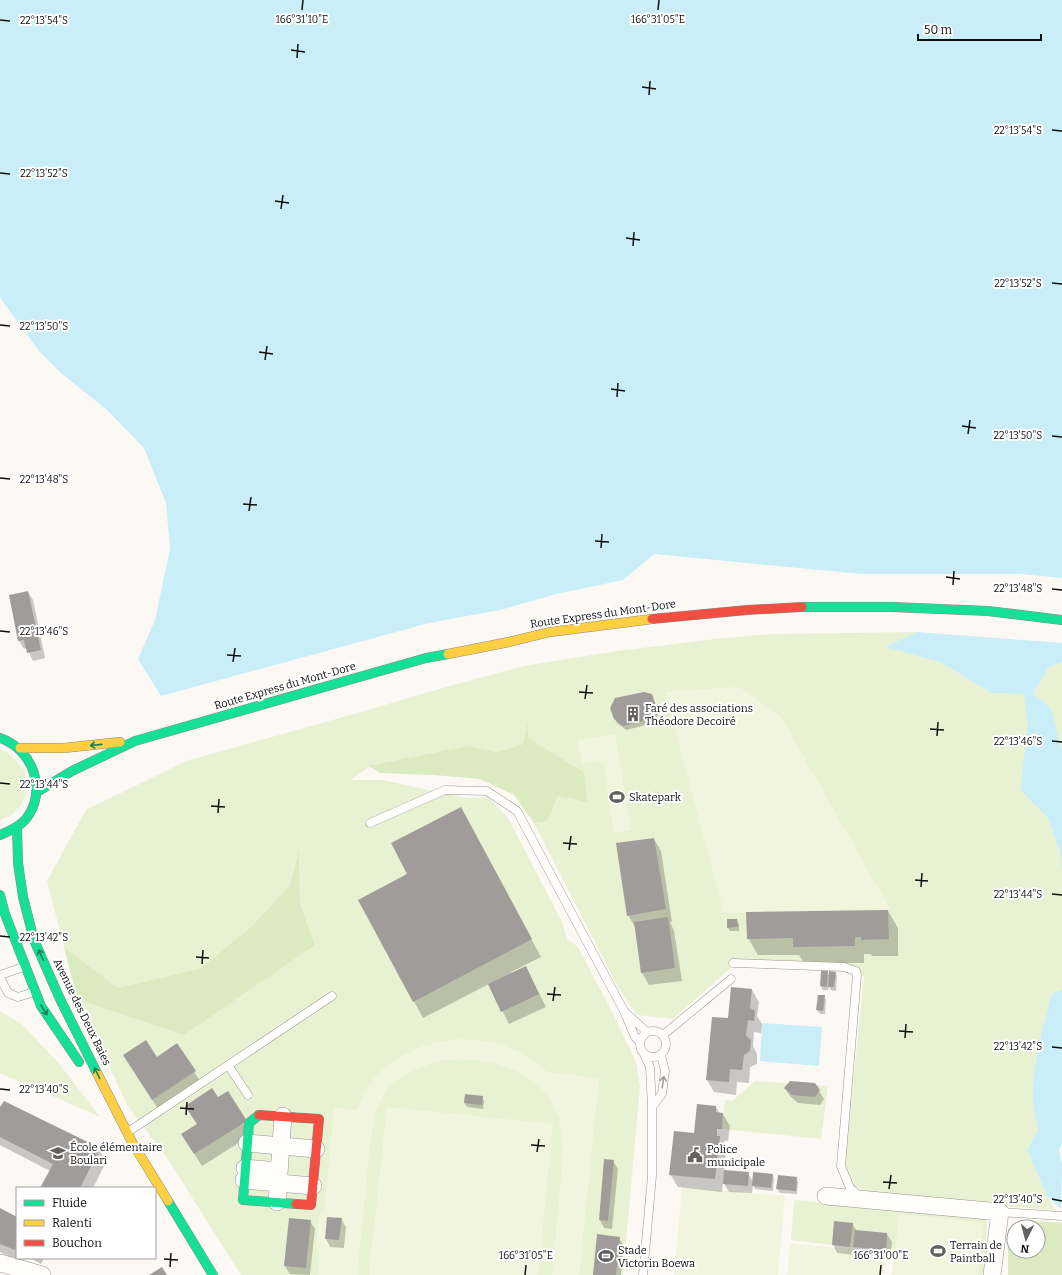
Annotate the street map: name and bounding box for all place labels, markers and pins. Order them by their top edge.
place label: Faré des associations Théodore Decoiré [645,702,753,728]
building icon: Faré des associations Théodore Decoiré [624,705,642,723]
sports icon: Skatepark [608,788,626,806]
place label: Skatepark [629,791,682,804]
place label: École élémentaire Boulari [70,1140,162,1167]
place label: Police municipale [707,1143,765,1169]
school or university icon: École élémentaire Boulari [49,1144,67,1162]
public building icon: Police municipale [686,1146,704,1164]
place label: Terrain de Paintball [950,1239,1002,1265]
sports icon: Terrain de Paintball [929,1242,947,1260]
place label: Stade Victorin Boewa [618,1244,695,1270]
sports icon: Stade Victorin Boewa [597,1247,615,1265]

